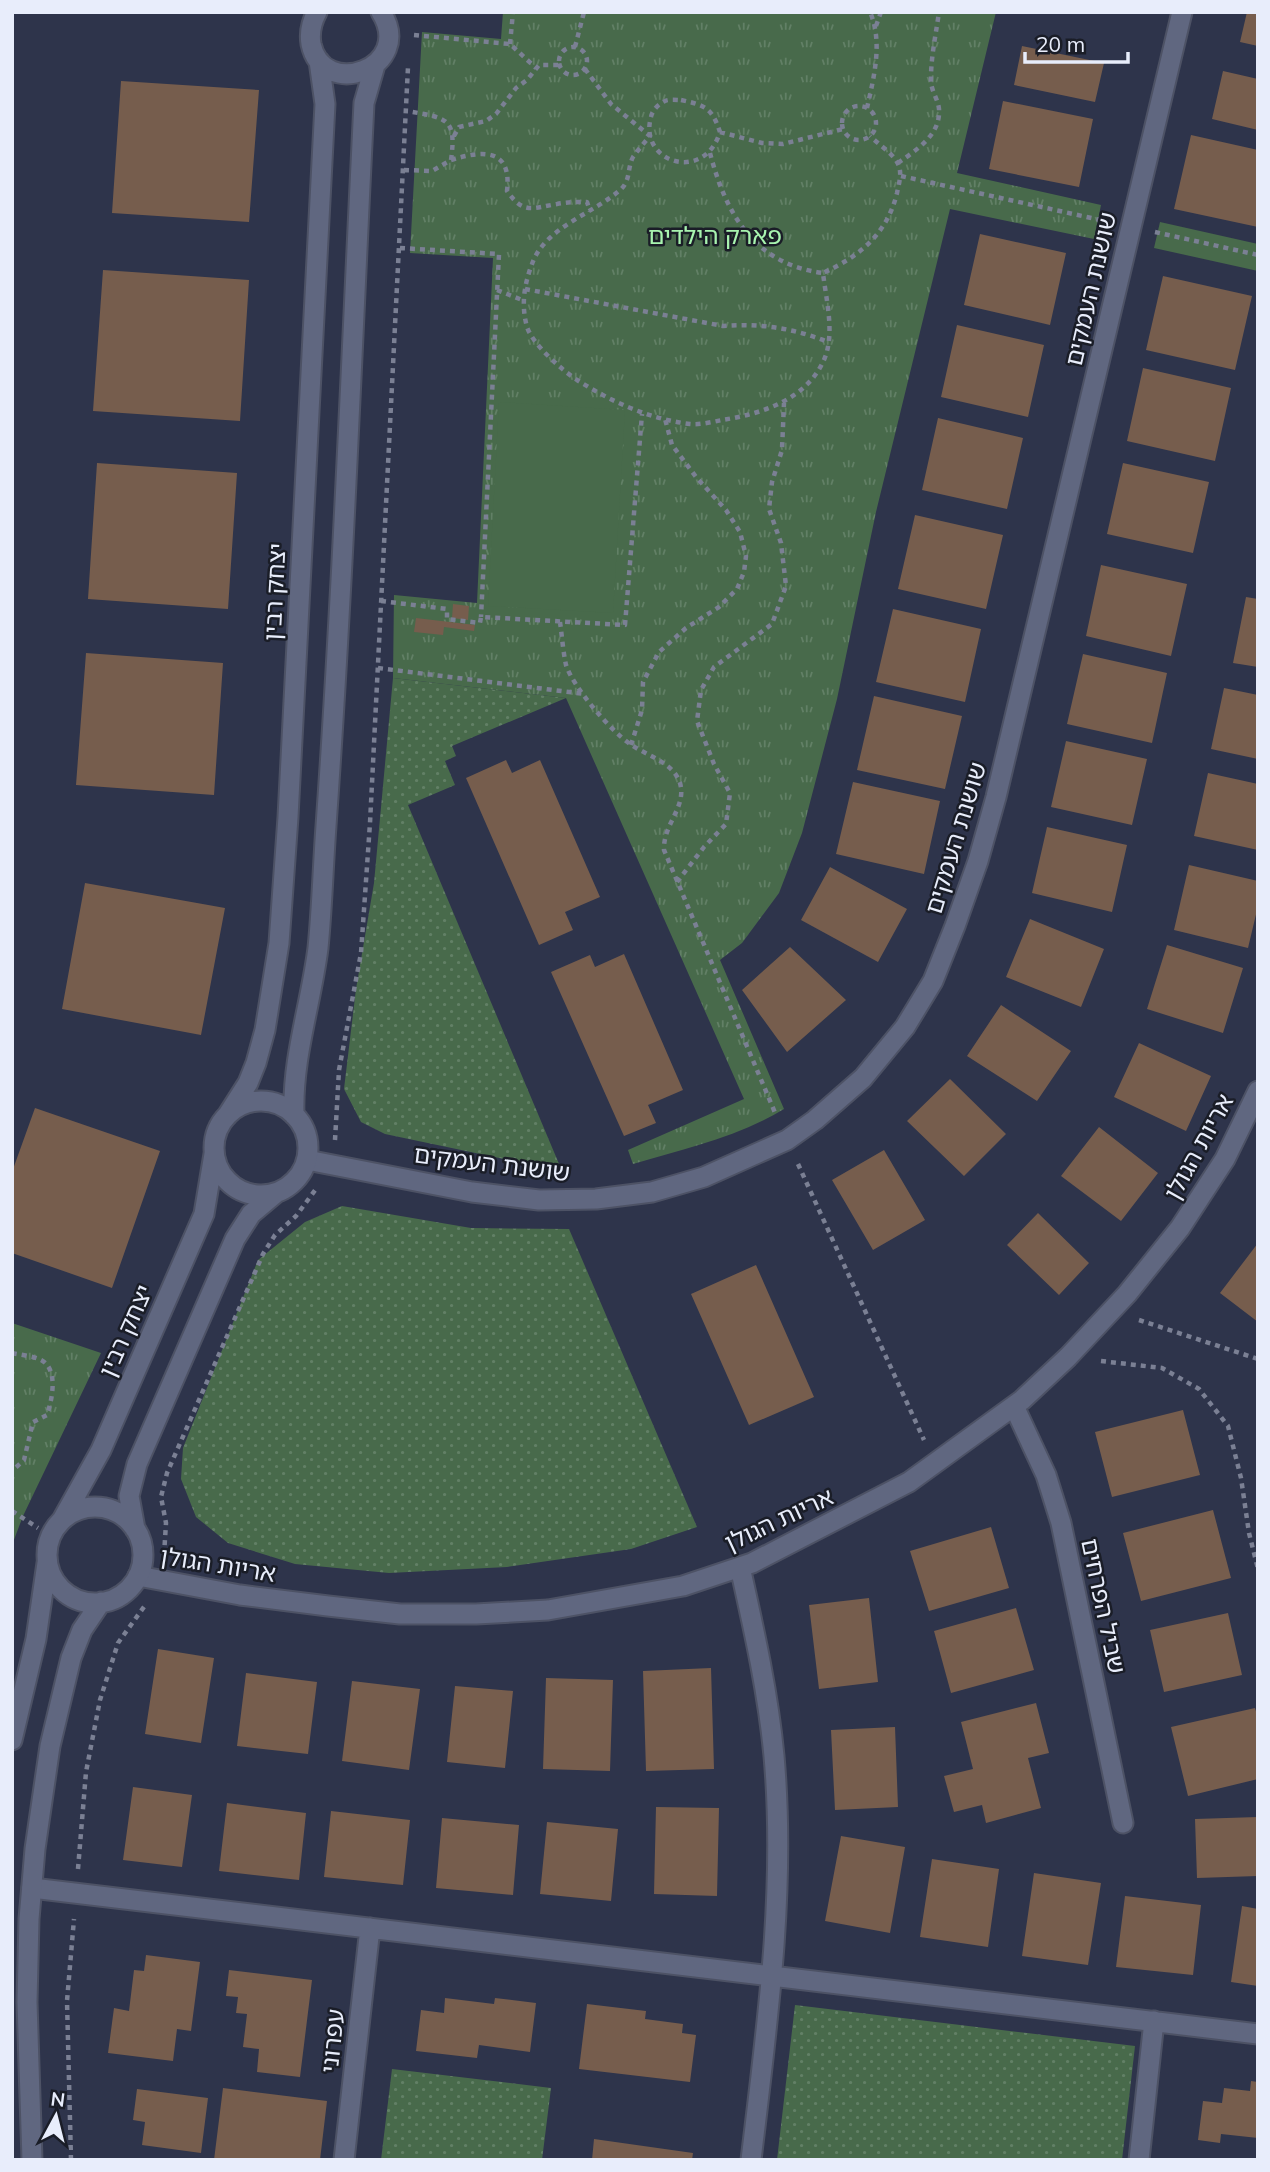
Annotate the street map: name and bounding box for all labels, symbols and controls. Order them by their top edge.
scale bar [1025,21,1128,65]
text: 20 m [1036,31,1085,57]
street label: שושנת העמקים [1058,209,1122,369]
park label: פארק הילדים [648,220,782,250]
street label: יצחק רבין [256,542,292,642]
street label: שושנת העמקים [918,758,992,917]
street label: אריות הגולן [1157,1088,1239,1205]
street label: שושנת העמקים [412,1139,572,1187]
street label: יצחק רבין [91,1280,159,1381]
street label: אריות הגולן [719,1481,838,1557]
street label: שביל הפרחים [1075,1536,1133,1676]
street label: אריות הגולן [158,1540,278,1588]
street label: עפרוני [314,2007,350,2074]
north arrow [21,2081,91,2151]
text: N [49,2086,67,2112]

